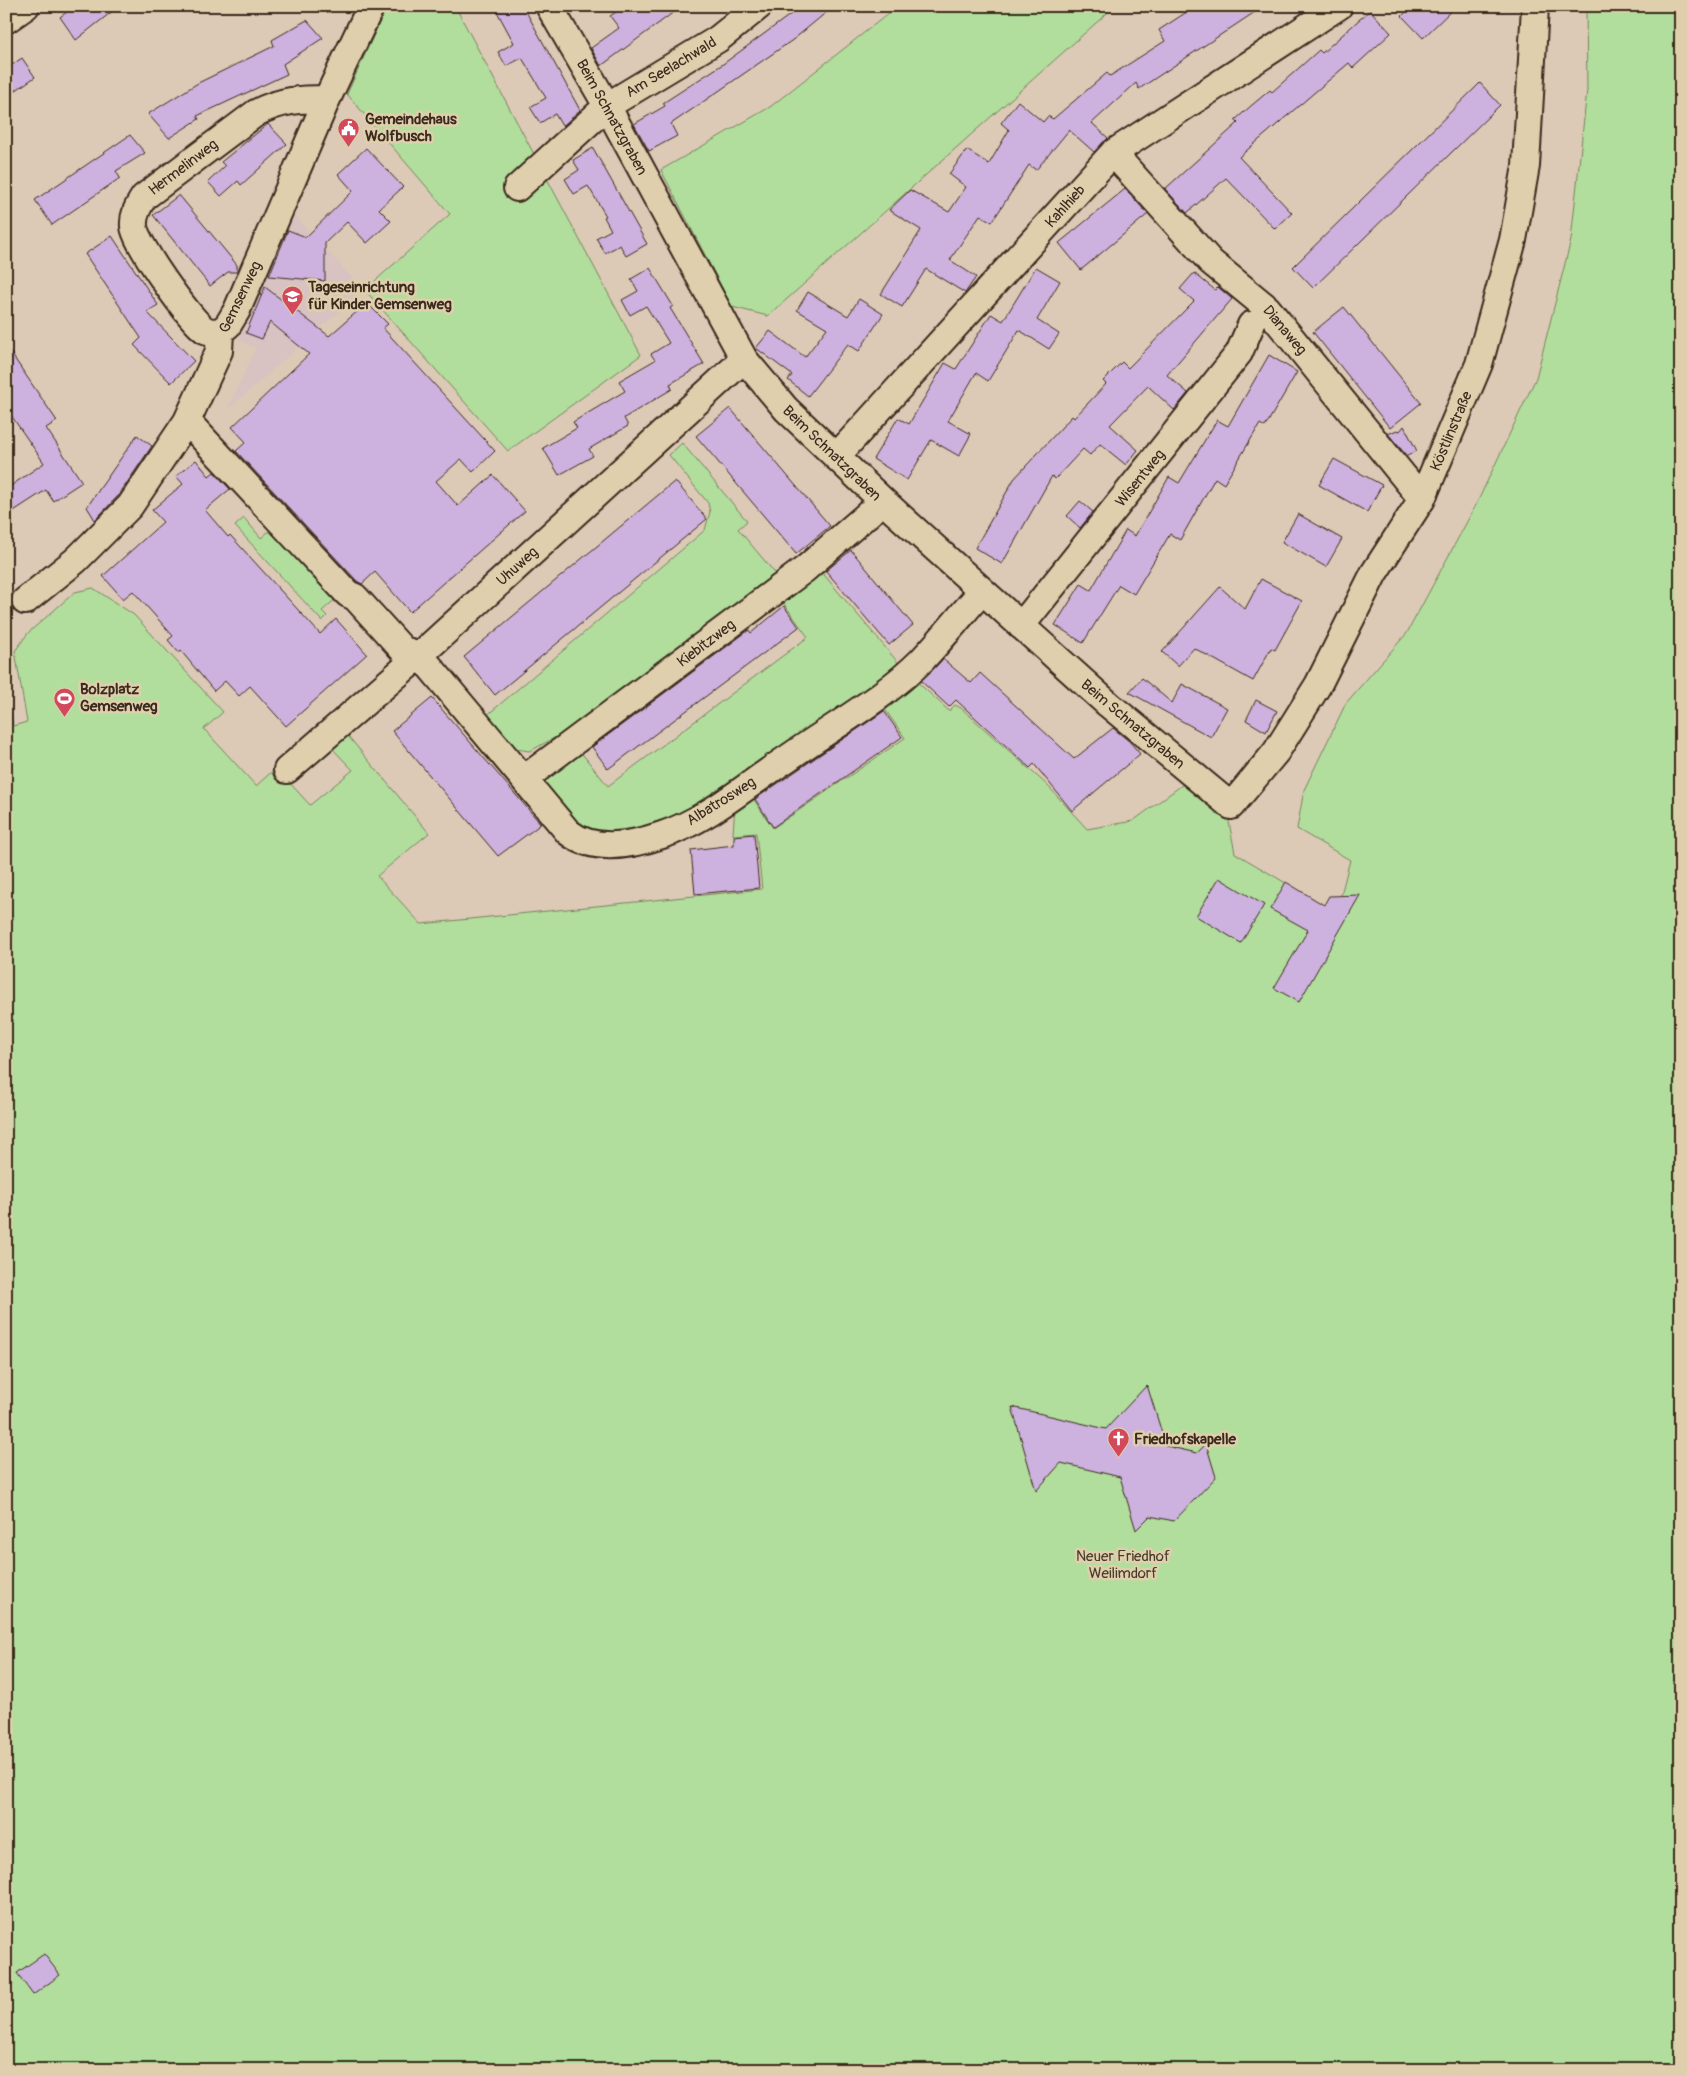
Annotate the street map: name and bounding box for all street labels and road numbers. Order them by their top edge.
street label: Am Seelachwald [622,33,720,102]
street label: Beim Schnatzgraben [572,56,651,179]
street label: Hermelinweg [145,135,222,200]
street label: Kahlhieb [1041,181,1090,232]
street label: Gemsenweg [215,258,266,336]
street label: Dianaweg [1258,302,1311,359]
street label: Köstlinstraße [1426,388,1477,474]
street label: Beim Schnatzgraben [778,401,885,505]
street label: Wisentweg [1111,446,1169,511]
street label: Uhuweg [493,543,542,590]
street label: Kiebitzweg [673,615,739,671]
street label: Beim Schnatzgraben [1077,675,1189,773]
street label: Albatrosweg [683,773,759,830]

